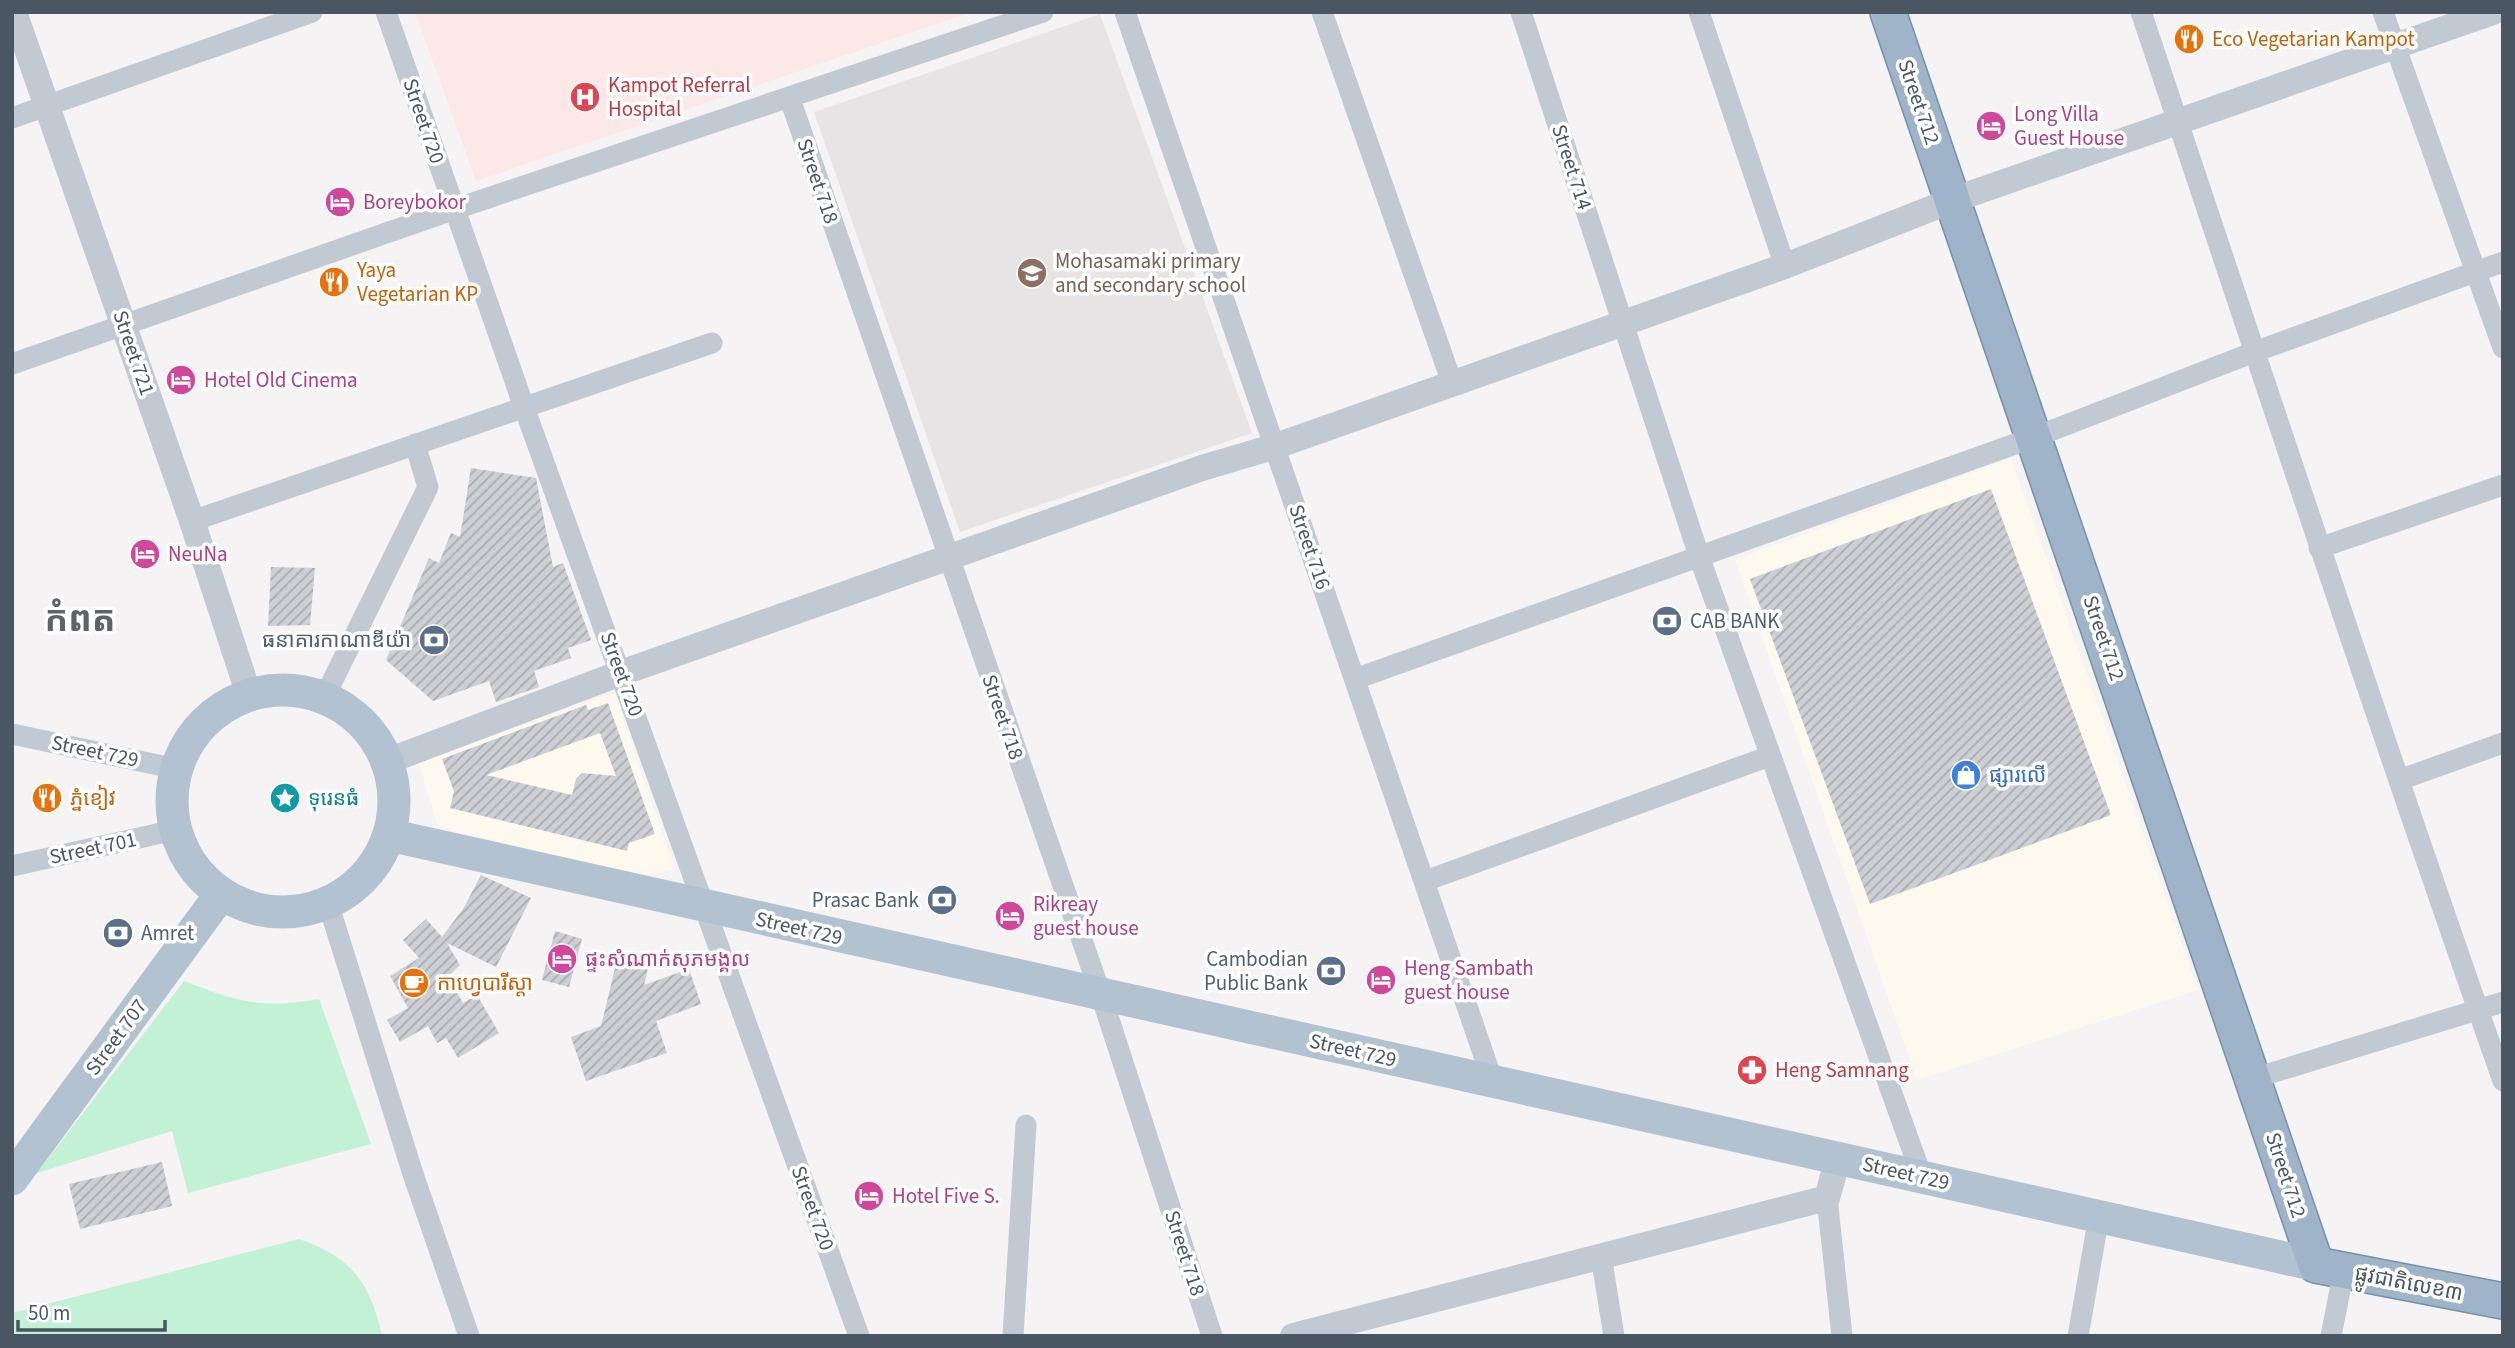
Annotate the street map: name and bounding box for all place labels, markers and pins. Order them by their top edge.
restaurant icon: Eco Vegetarian Kampot [2172,22,2206,56]
place label: Eco Vegetarian Kampot [2212,24,2415,54]
place label: Kampot Referral Hospital [608,70,751,124]
hospital icon: Kampot Referral Hospital [568,80,602,114]
place label: Long Villa Guest House [2014,99,2124,153]
hotel icon: Long Villa Guest House [1974,109,2008,143]
hotel icon: Boreybokor [323,185,357,219]
place label: Boreybokor [363,187,467,217]
place label: Mohasamaki primary and secondary school [1055,246,1246,300]
place label: Yaya Vegetarian KP [356,255,478,309]
school or university icon: Mohasamaki primary and secondary school [1015,256,1049,290]
restaurant icon: Yaya Vegetarian KP [317,265,351,299]
hotel icon: Hotel Old Cinema [164,363,198,397]
place label: Hotel Old Cinema [204,365,358,395]
hotel icon: NeuNa [128,537,162,571]
place label: NeuNa [168,539,228,569]
bank icon: CAB BANK [1650,604,1684,638]
place label: CAB BANK [1690,606,1780,636]
bank icon: ធនាគារកាណាឌីយ៉ា [417,623,451,657]
place label: ធនាគារកាណាឌីយ៉ា [262,625,411,655]
shop icon: ផ្សារលើ [1949,758,1983,792]
place label: ផ្សារលើ [1989,760,2046,790]
restaurant icon: ភ្នំខៀវ [30,781,64,815]
place icon: ទុរេនធំ [268,781,302,815]
place label: ភ្នំខៀវ [70,783,116,813]
place label: ទុរេនធំ [308,783,359,813]
bank icon: Prasac Bank [925,883,959,917]
place label: Prasac Bank [812,885,920,915]
place label: Rikreay guest house [1033,889,1139,943]
hotel icon: Rikreay guest house [993,899,1027,933]
bank icon: Amret [101,916,135,950]
place label: Amret [141,918,194,948]
hotel icon: ផ្ទះសំណាក់សុភមង្គល [545,942,579,976]
place label: ផ្ទះសំណាក់សុភមង្គល [585,944,750,974]
place label: Cambodian Public Bank [1204,944,1309,998]
place label: Heng Sambath guest house [1404,953,1534,1007]
bank icon: Cambodian Public Bank [1314,954,1348,988]
hotel icon: Heng Sambath guest house [1364,963,1398,997]
cafe icon: កាហ្វេបារីស្តា [397,966,431,1000]
place label: កាហ្វេបារីស្តា [437,968,533,998]
pharmacy icon: Heng Samnang [1735,1053,1769,1087]
place label: Heng Samnang [1775,1055,1909,1085]
hotel icon: Hotel Five S. [852,1179,886,1213]
place label: Hotel Five S. [892,1181,1000,1211]

